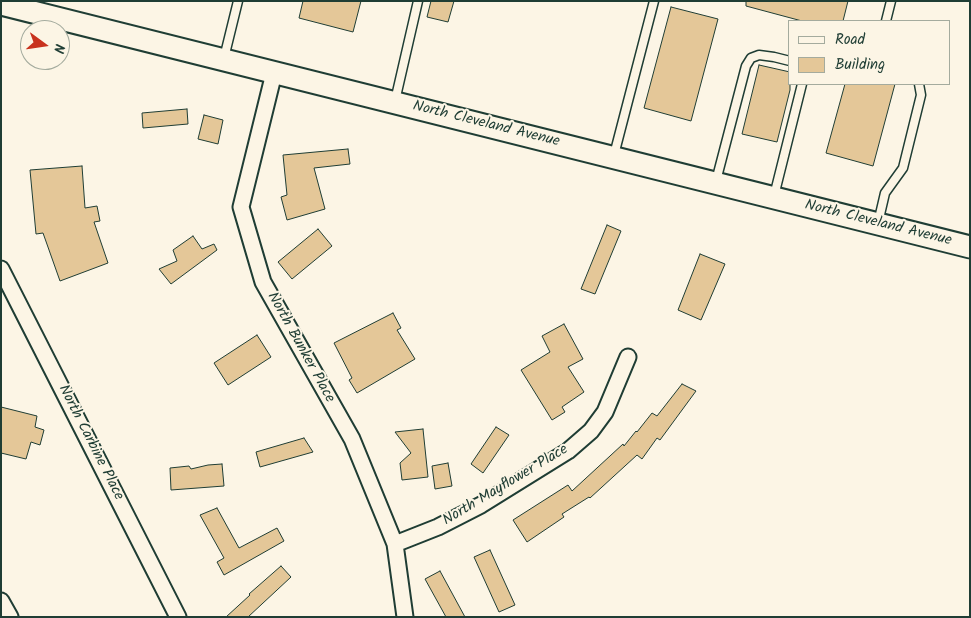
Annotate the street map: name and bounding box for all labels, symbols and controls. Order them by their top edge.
north arrow [20,20,70,70]
legend [788,20,951,85]
text: Road [835,28,865,52]
text: N [47,41,70,55]
text: Building [835,53,885,77]
street label: North Cleveland Avenue [411,98,561,152]
street label: North Cleveland Avenue [803,197,953,251]
street label: North Bunker Place [262,290,338,406]
street label: North Carbine Place [53,382,127,504]
street label: North Mayflower Place [440,442,572,530]

